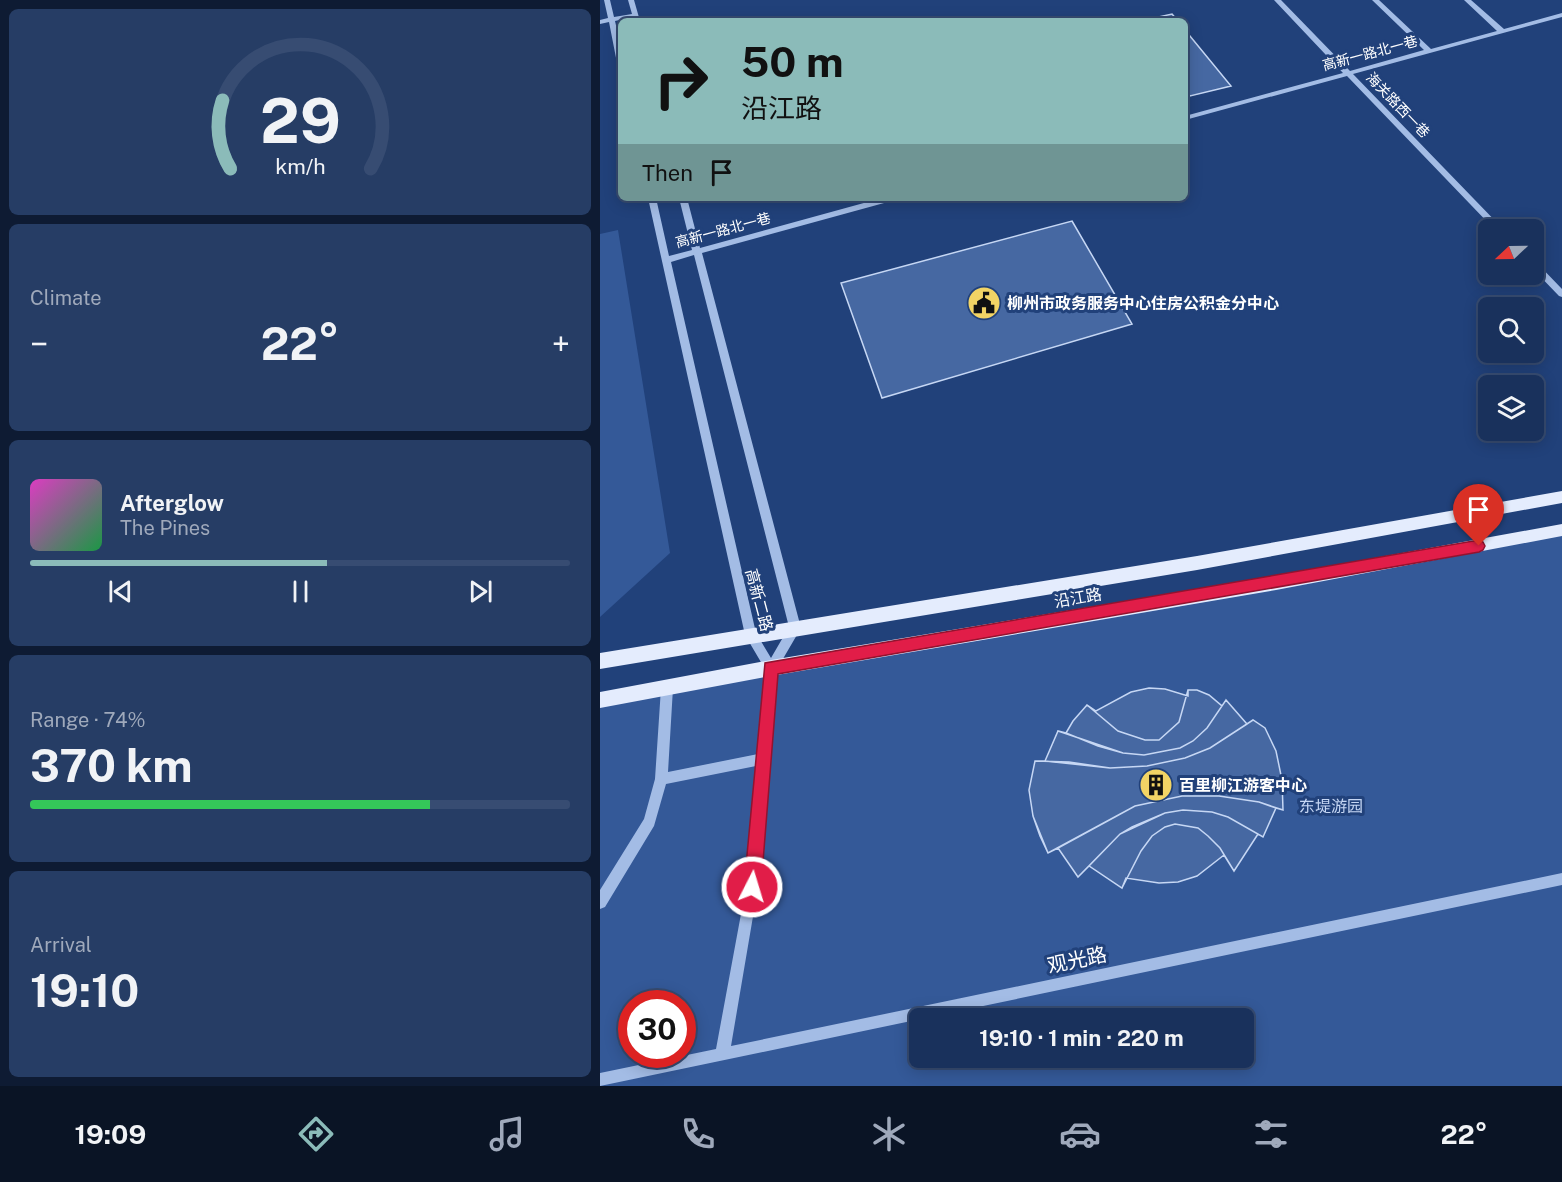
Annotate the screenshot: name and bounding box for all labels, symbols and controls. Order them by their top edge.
street label: 高新一路北一巷 [1321,33,1419,73]
text: 50 m [741,37,844,86]
icon: right [642,42,720,120]
street label: 海关路西一巷 [1363,69,1433,141]
text: 29 [260,84,340,157]
text: 沿江路 [741,92,822,124]
text: km/h [275,155,325,180]
icon: arrive [705,156,738,189]
text: Then [642,160,693,186]
street label: 高新一路北一巷 [674,210,772,250]
north arrow [1478,219,1544,285]
map controls [1478,219,1544,441]
public building icon: 柳州市政务服务中心住房公积金分中心 [966,285,1002,321]
text: Climate [30,286,102,310]
place label: 柳州市政务服务中心住房公积金分中心 [1007,294,1279,313]
button: search [1478,297,1544,363]
text: 22° [261,317,339,370]
text: − [30,325,48,363]
text: + [552,325,570,363]
button: layers [1478,375,1544,441]
pin [1453,484,1504,546]
text: Afterglow [120,490,224,516]
icon: arrive [1462,493,1495,526]
text: The Pines [120,516,210,540]
street label: 高新二路 [742,567,776,633]
icon: previous [104,575,137,608]
icon: pause [284,575,317,608]
icon: next [464,575,497,608]
street label: 沿江路 [1053,584,1103,612]
text: Range · 74% [30,708,146,732]
text: 370 km [30,739,192,792]
building icon: 百里柳江游客中心 [1138,767,1174,803]
place label: 百里柳江游客中心 [1179,776,1307,795]
park label: 东堤游园 [1299,797,1363,816]
position arrow [720,855,784,919]
text: Arrival [30,933,92,957]
street label: 观光路 [1045,942,1109,978]
text: 19:10 [30,964,139,1017]
speed limit sign: 30 [618,990,696,1068]
text: 19:10 · 1 min · 220 m [979,1025,1184,1051]
icon: directions [295,1113,337,1155]
icon: music [486,1113,528,1155]
icon: phone [677,1113,719,1155]
icon: climate [868,1113,910,1155]
icon: car [1059,1113,1101,1155]
icon: filters [1250,1113,1292,1155]
text: 19:09 [74,1118,146,1150]
text: 22° [1440,1118,1488,1150]

